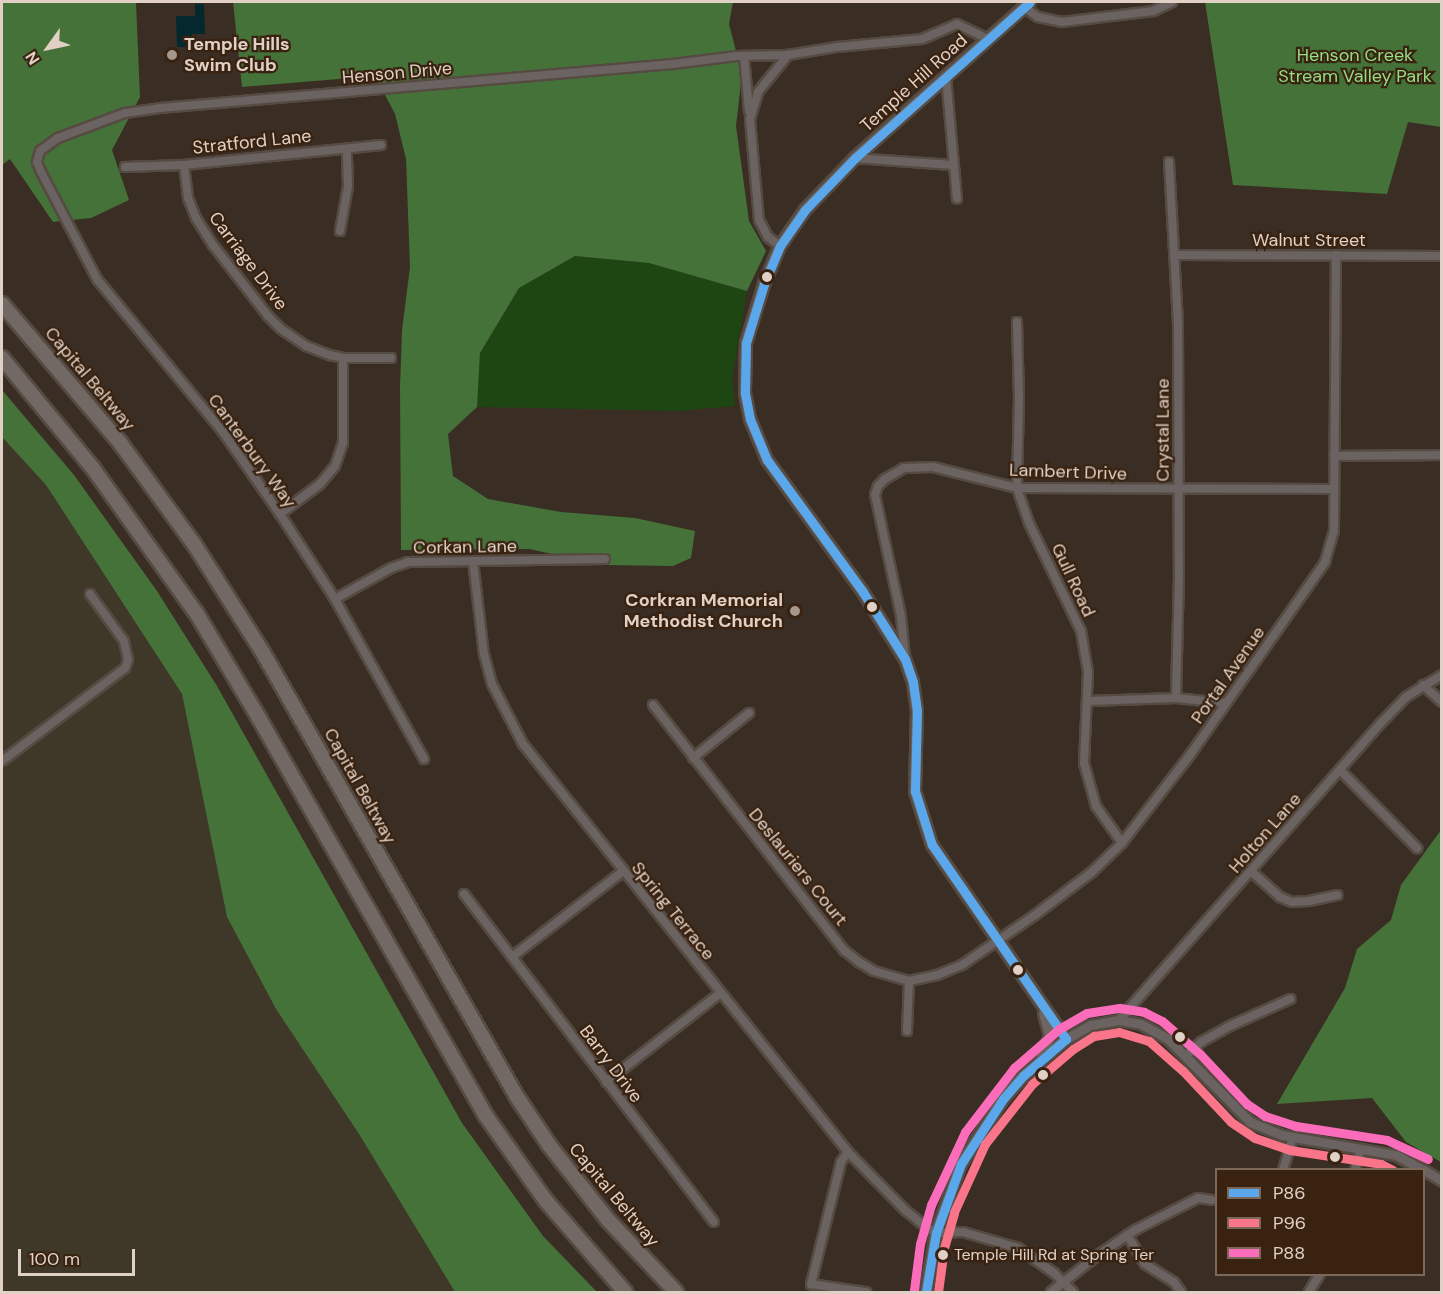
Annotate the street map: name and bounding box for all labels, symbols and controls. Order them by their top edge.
north arrow [18,18,78,78]
street label: Temple Hill Road [856,29,972,137]
place label: Temple Hills Swim Club [184,34,290,76]
park label: Henson Creek Stream Valley Park [1278,45,1432,88]
text: N [21,47,44,69]
marker: Temple Hills Swim Club [165,48,179,62]
street label: Henson Drive [341,57,453,89]
street label: Stratford Lane [191,125,313,159]
street label: Carriage Drive [204,208,292,314]
street label: Walnut Street [1252,229,1366,251]
unlabelled marker [761,271,773,283]
street label: Capital Beltway [40,323,140,435]
street label: Crystal Lane [1152,378,1174,482]
street label: Canterbury Way [203,390,301,512]
street label: Lambert Drive [1009,459,1127,485]
street label: Corkan Lane [413,535,517,559]
street label: Gull Road [1047,540,1099,620]
place label: Corkran Memorial Methodist Church [624,590,783,632]
unlabelled marker [866,601,878,613]
marker: Corkran Memorial Methodist Church [788,604,802,618]
street label: Portal Avenue [1186,622,1270,728]
street label: Capital Beltway [319,724,401,848]
street label: Holton Lane [1224,788,1306,878]
street label: Deslauriers Court [744,804,852,930]
street label: Spring Terrace [627,858,719,964]
unlabelled marker [1012,964,1024,976]
street label: Barry Drive [575,1021,647,1107]
unlabelled marker [1174,1031,1186,1043]
unlabelled marker [1037,1069,1049,1081]
street label: Capital Beltway [564,1139,664,1251]
unlabelled marker [1329,1151,1341,1163]
legend [1215,1168,1425,1276]
text: P86 [1273,1181,1305,1205]
text: P96 [1273,1211,1306,1235]
scale bar [21,1237,138,1275]
text: P88 [1273,1241,1305,1265]
place label: Temple Hill Rd at Spring Ter [954,1245,1154,1265]
text: 100 m [29,1247,80,1271]
marker: Temple Hill Rd at Spring Ter [937,1249,949,1261]

